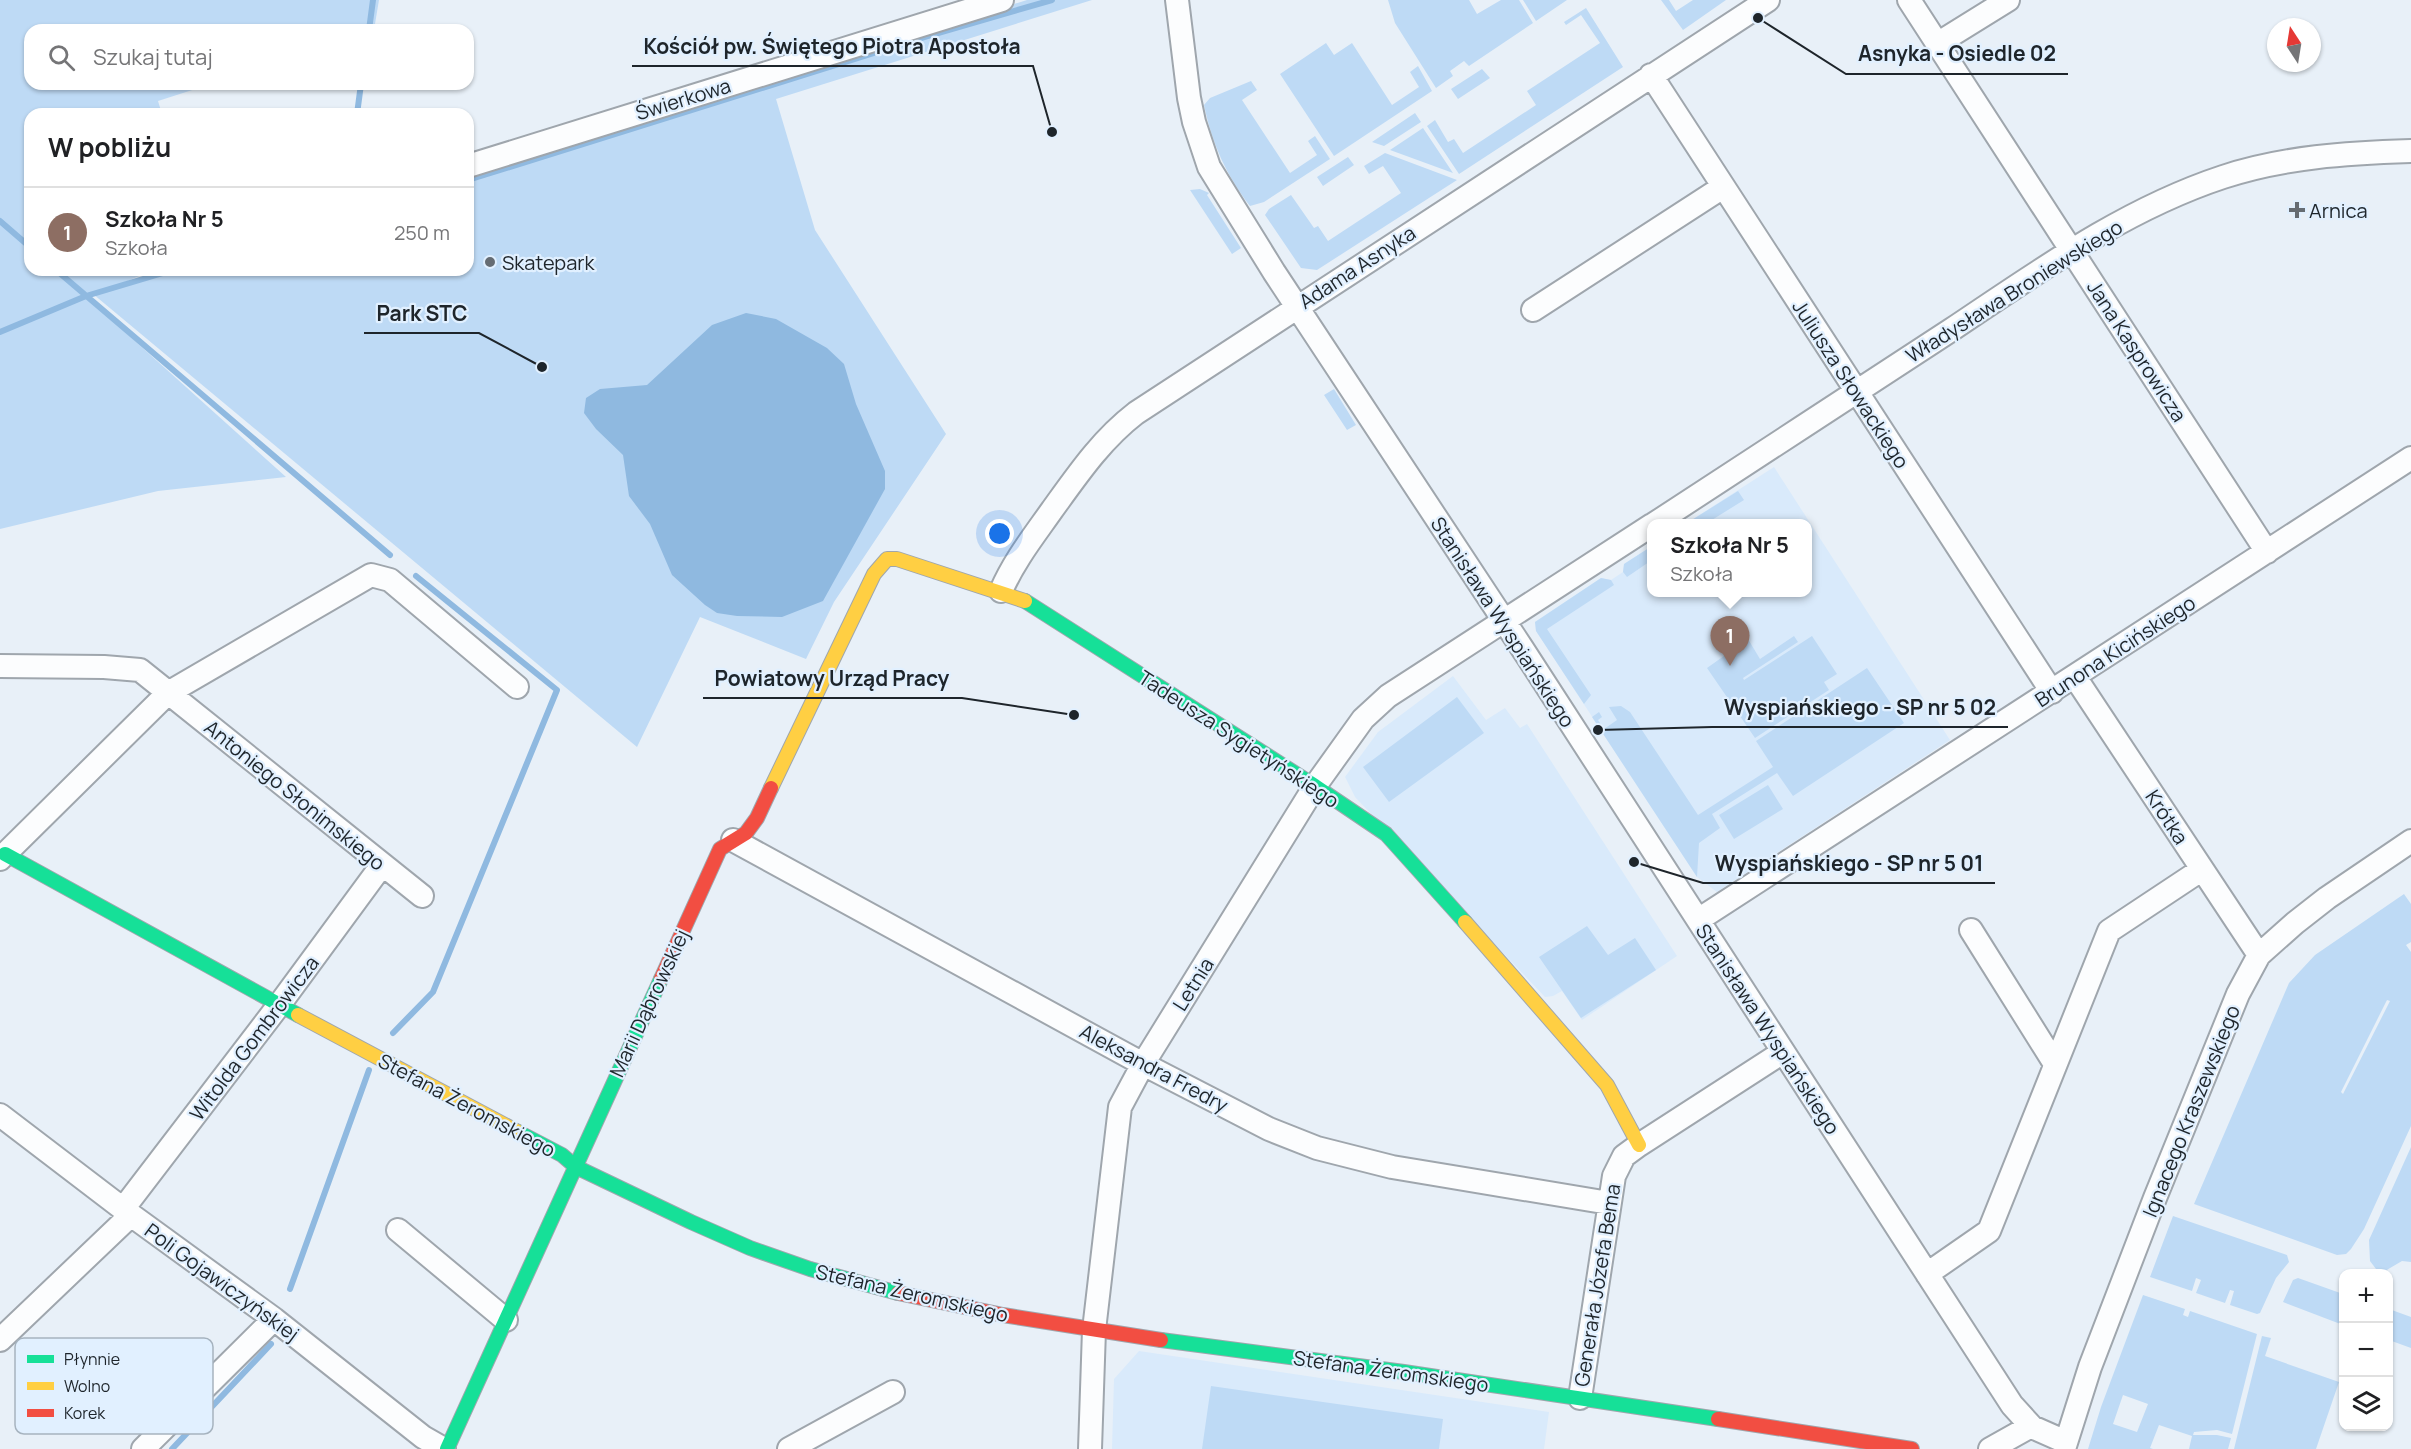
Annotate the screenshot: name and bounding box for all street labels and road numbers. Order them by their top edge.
street label: Świerkowa [632,72,734,126]
street label: Władysława Broniewskiego [1901,213,2128,369]
street label: Adama Asnyka [1293,219,1421,315]
street label: Jana Kasprowicza [2081,275,2193,427]
street label: Juliusza Słowackiego [1786,295,1916,474]
street label: Stanisława Wyspiańskiego [1425,512,1581,733]
street label: Brunona Kicińskiego [2030,589,2201,713]
street label: Tadeusza Sygietyńskiego [1134,664,1345,814]
street label: Antoniego Słonimskiego [199,714,391,876]
street label: Krótka [2139,785,2195,849]
street label: Stanisława Wyspiańskiego [1690,919,1846,1140]
street label: Marii Dąbrowskiej [603,925,695,1081]
street label: Witolda Gombrowicza [183,950,325,1126]
street label: Letnia [1166,952,1220,1016]
street label: Ignacego Kraszewskiego [2136,1001,2246,1221]
street label: Aleksandra Fredry [1075,1018,1233,1119]
street label: Stefana Żeromskiego [374,1047,560,1163]
street label: Generała Józefa Bema [1568,1182,1626,1388]
street label: Poli Gojawiczyńskiej [139,1217,305,1347]
street label: Stefana Żeromskiego [813,1258,1011,1328]
street label: Stefana Żeromskiego [1292,1344,1490,1398]

